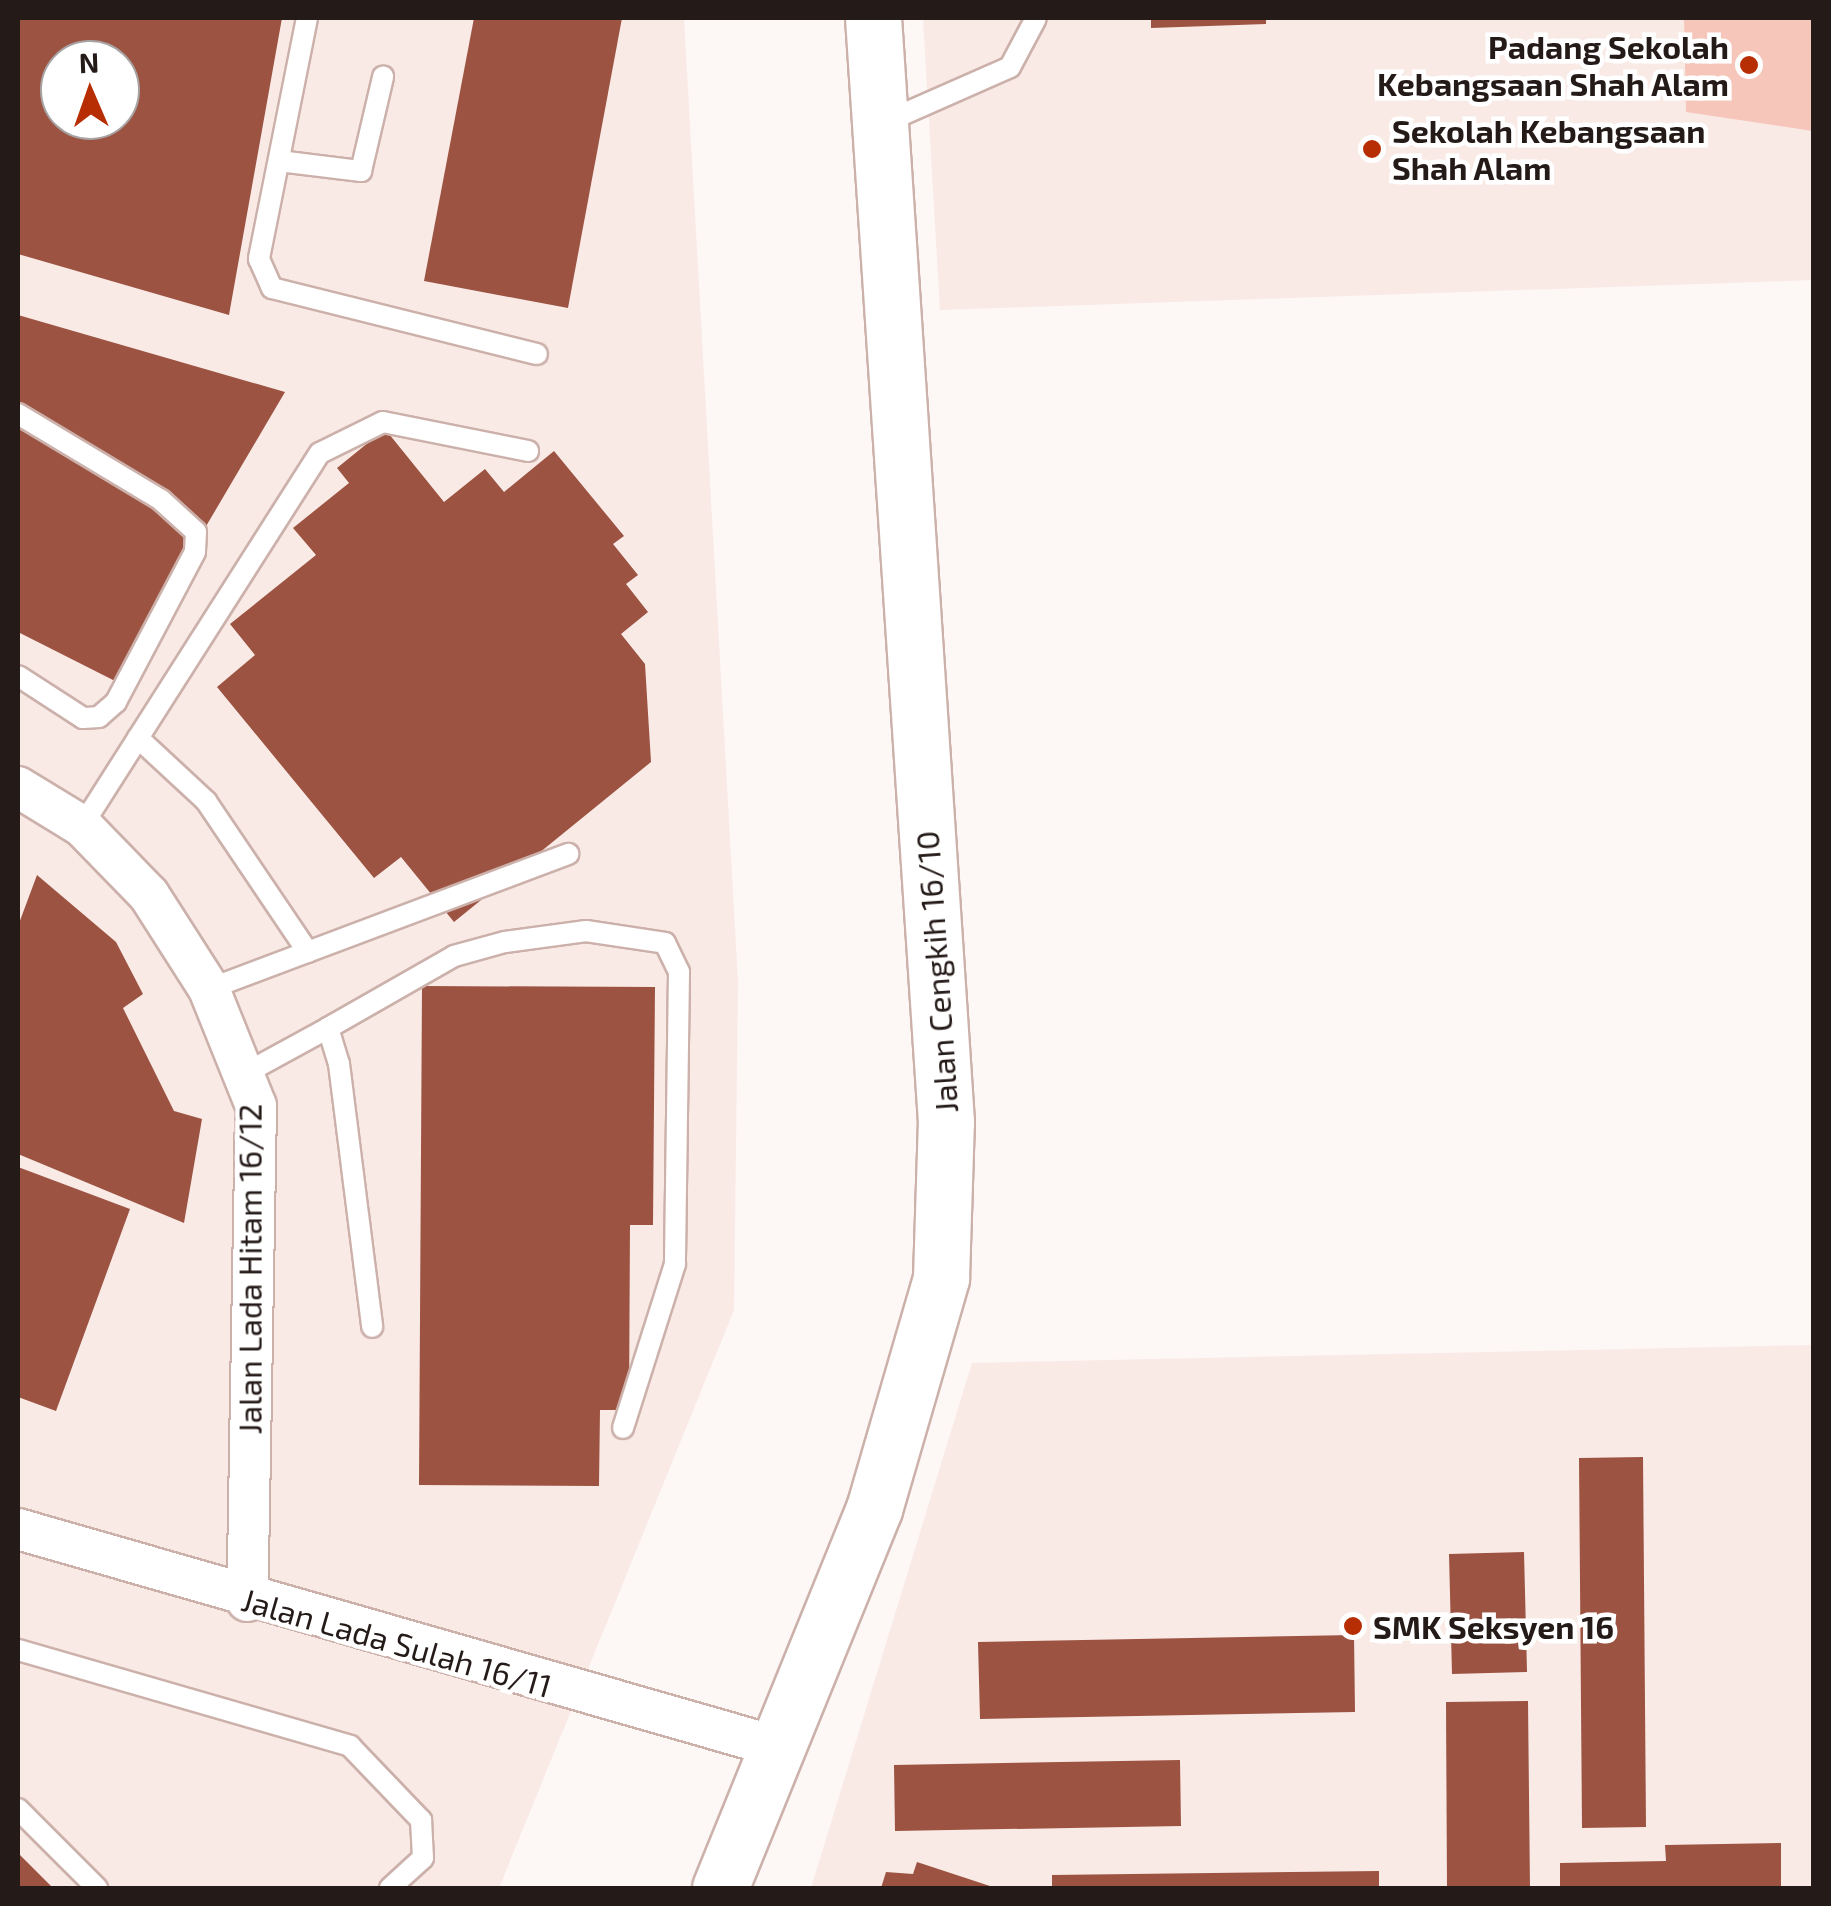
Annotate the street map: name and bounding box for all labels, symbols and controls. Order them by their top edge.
place label: Padang Sekolah Kebangsaan Shah Alam [1376,28,1729,103]
north arrow [40,40,140,140]
text: N [78,45,100,79]
marker: Padang Sekolah Kebangsaan Shah Alam [1738,54,1760,76]
place label: Sekolah Kebangsaan Shah Alam [1392,112,1705,187]
marker: Sekolah Kebangsaan Shah Alam [1361,138,1383,160]
street label: Jalan Cengkih 16/10 [907,830,965,1114]
street label: Jalan Lada Hitam 16/12 [230,1104,268,1434]
street label: Jalan Lada Sulah 16/11 [238,1579,556,1705]
place label: SMK Seksyen 16 [1373,1607,1614,1645]
marker: SMK Seksyen 16 [1342,1615,1364,1637]

